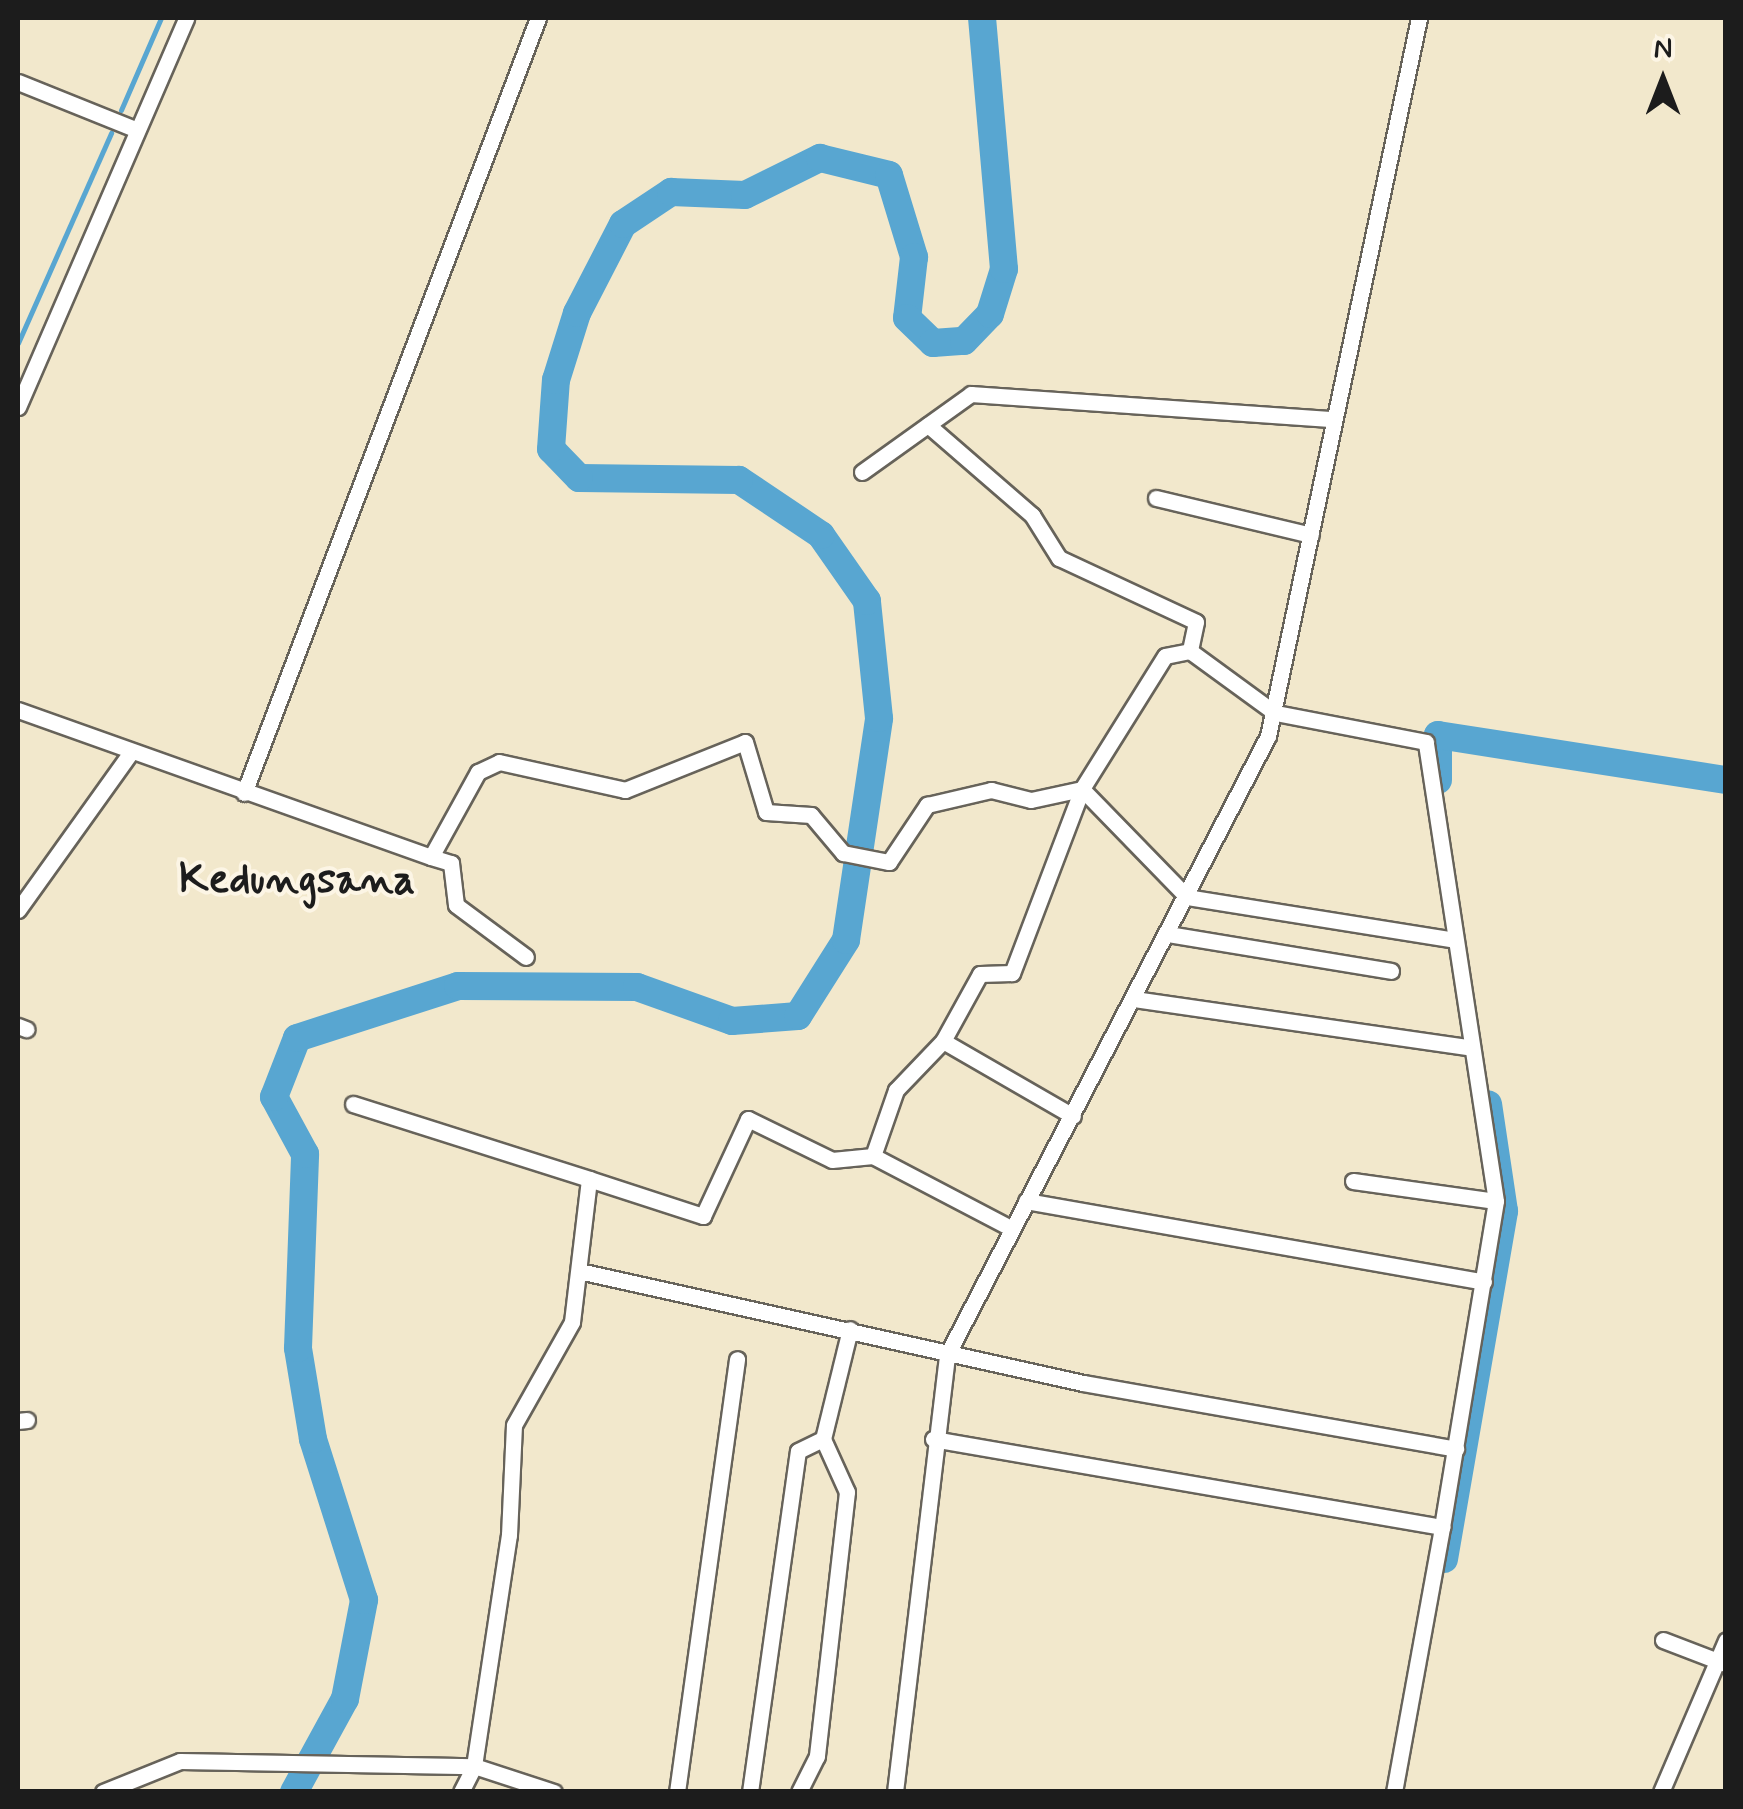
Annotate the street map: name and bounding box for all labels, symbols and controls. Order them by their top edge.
north arrow [1613,30,1713,130]
text: N [1654,31,1672,68]
district label: Kedungsana [179,856,415,906]

